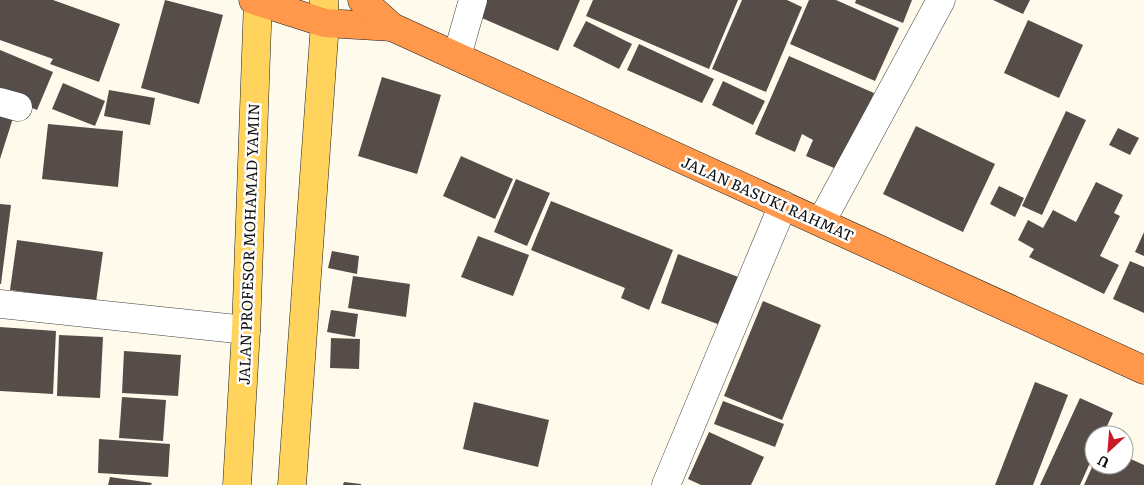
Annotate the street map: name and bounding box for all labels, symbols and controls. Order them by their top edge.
street label: JALAN PROFESOR MOHAMAD YAMIN [232,102,264,386]
street label: JALAN BASUKI RAHMAT [678,149,858,247]
north arrow [1084,425,1134,475]
text: U [1094,451,1112,474]

